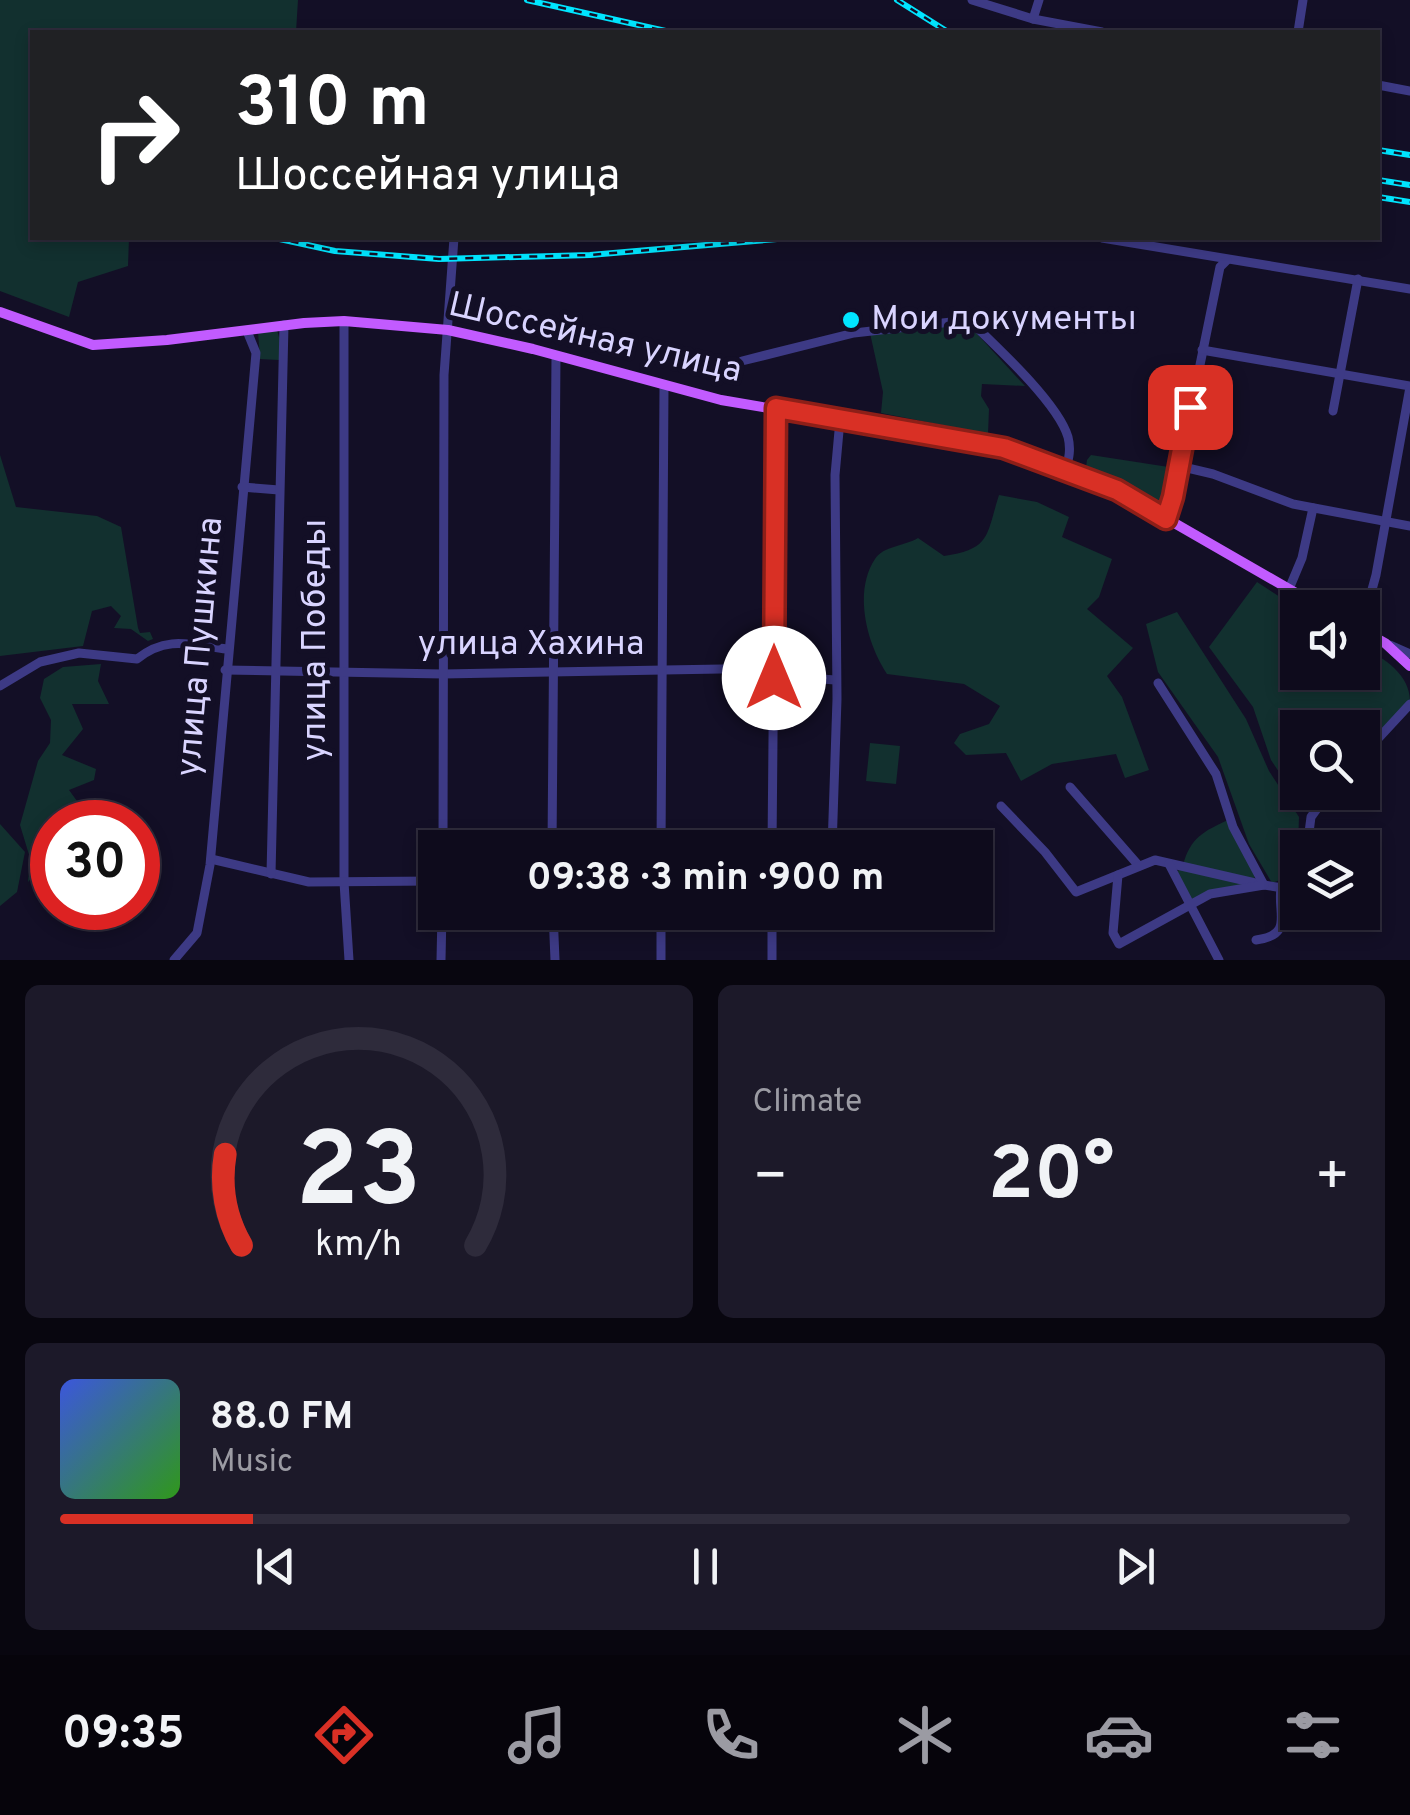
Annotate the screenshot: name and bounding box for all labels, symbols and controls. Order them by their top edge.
text: 310 m [235,62,430,151]
icon: right [70,70,200,200]
text: Шоссейная улица [235,149,620,206]
street label: Шоссейная улица [444,284,746,394]
place label: Мои документы [871,298,1137,342]
marker: Мои документы [840,309,862,331]
pin [1148,365,1233,450]
icon: arrive [1163,380,1218,435]
street label: улица Пушкина [168,515,234,779]
street label: улица Победы [294,519,338,761]
map controls [1280,590,1380,930]
button: sound [1280,590,1380,690]
street label: улица Хахина [418,623,644,667]
position arrow [722,626,826,730]
button: search [1280,710,1380,810]
speed limit sign: 30 [30,800,160,930]
button: layers [1280,830,1380,930]
text: 09:38 · 3 min · 900 m [527,855,884,904]
text: Climate [753,1083,862,1123]
text: 23 [296,1111,422,1243]
text: 20° [988,1131,1114,1226]
text: − [753,1144,788,1214]
text: + [1315,1144,1350,1214]
text: km/h [315,1223,402,1269]
text: 88.0 FM [210,1394,353,1443]
text: Music [210,1443,293,1483]
icon: previous [248,1539,303,1594]
icon: pause [678,1539,733,1594]
icon: next [1108,1539,1163,1594]
icon: directions [309,1700,379,1770]
icon: music [502,1700,572,1770]
icon: phone [696,1700,766,1770]
icon: climate [890,1700,960,1770]
icon: car [1084,1700,1154,1770]
icon: filters [1278,1700,1348,1770]
text: 09:35 [62,1707,185,1764]

